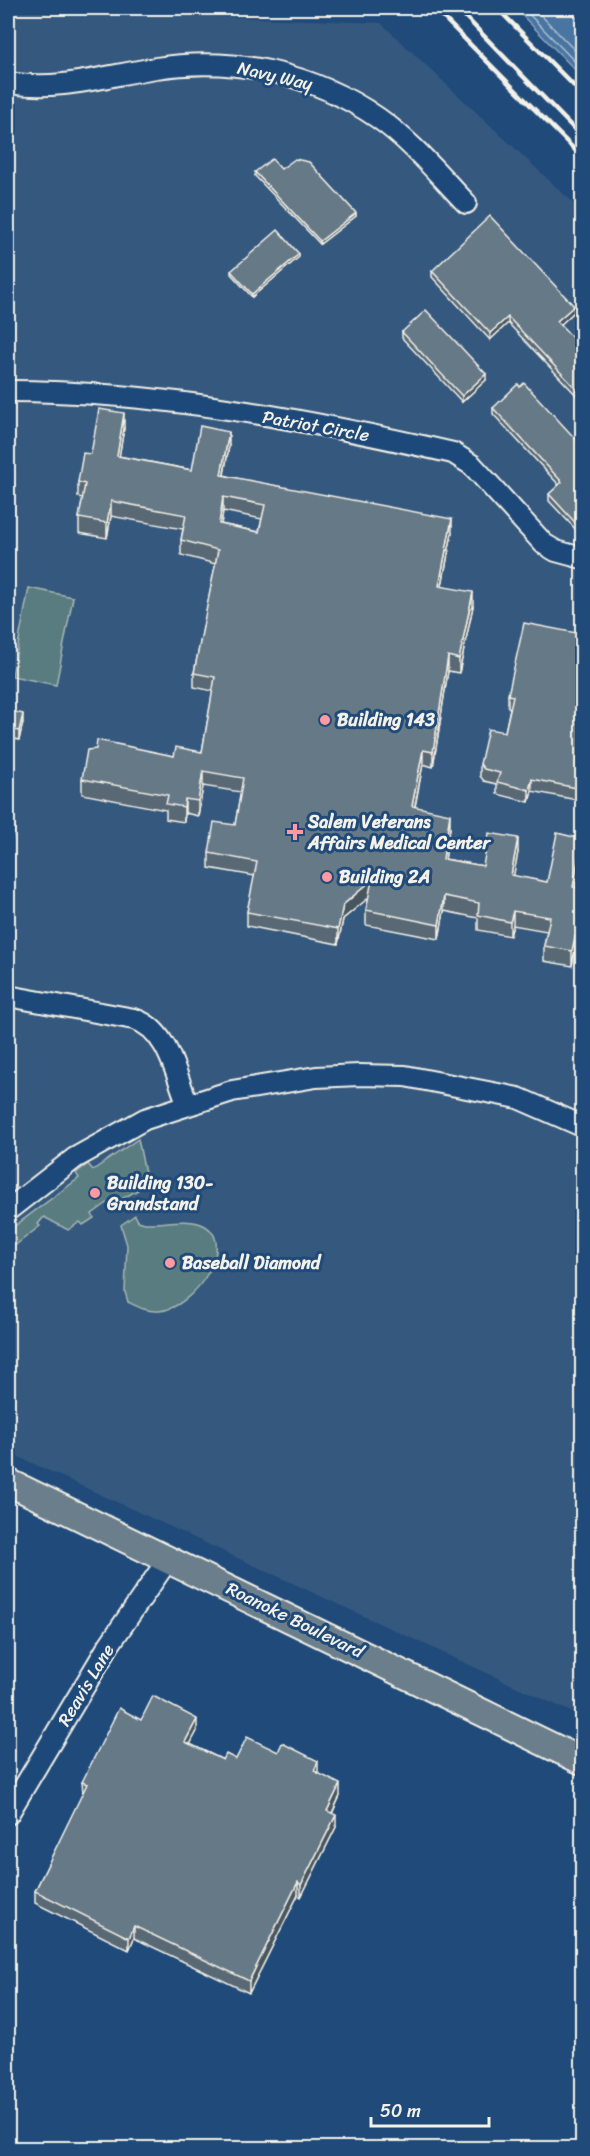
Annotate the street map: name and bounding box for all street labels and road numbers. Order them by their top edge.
street label: Navy Way [234,52,317,100]
street label: Patriot Circle [260,401,372,451]
street label: Roanoke Boulevard [221,1573,371,1668]
street label: Reavis Lane [49,1637,123,1733]

